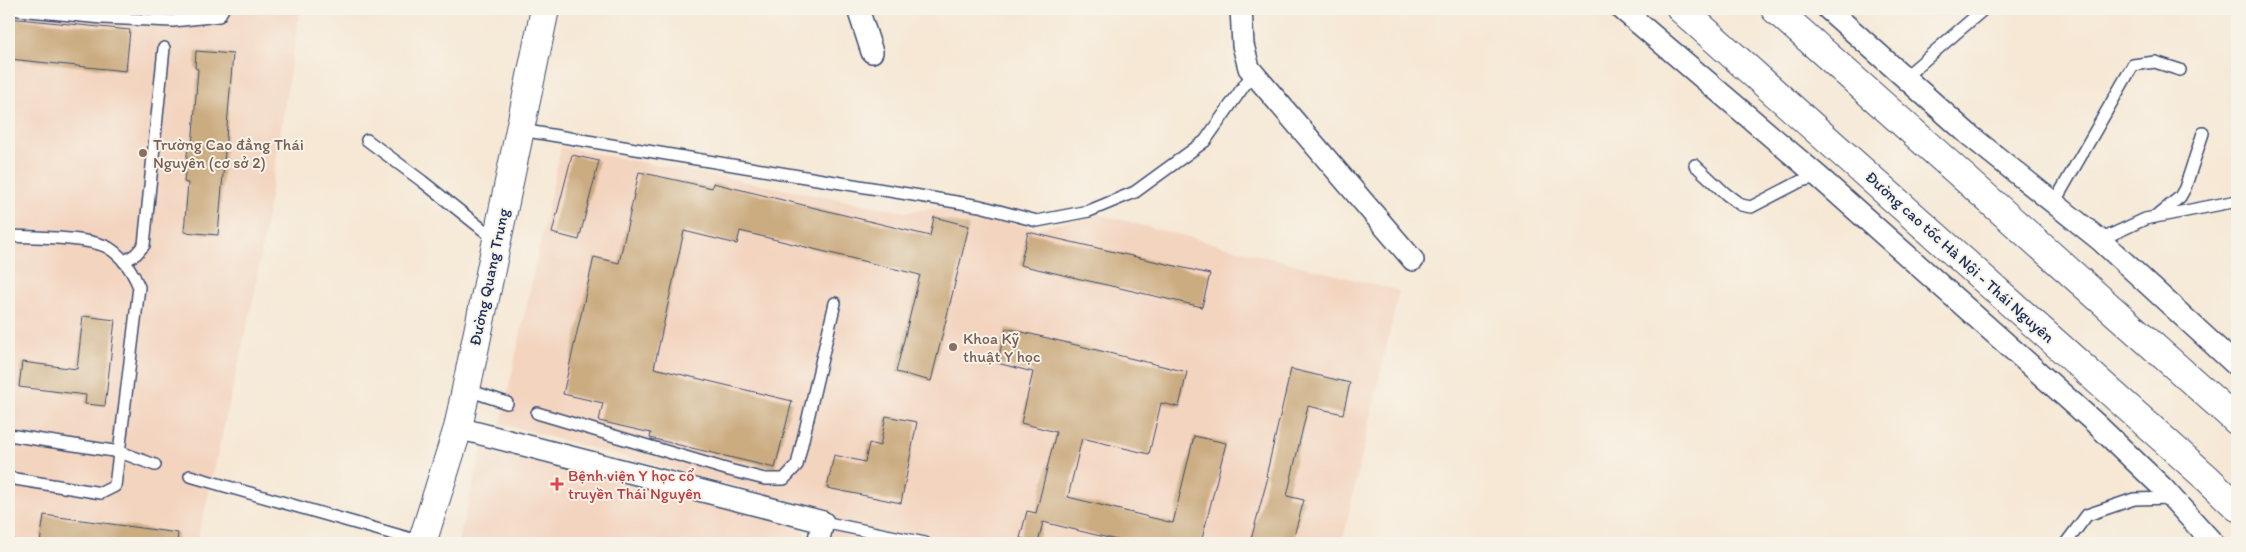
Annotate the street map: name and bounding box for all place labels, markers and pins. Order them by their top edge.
place label: Trường Cao đẳng Thái Nguyên (cơ sở 2) [153,135,304,172]
marker: Trường Cao đẳng Thái Nguyên (cơ sở 2) [137,147,149,159]
place label: Khoa Kỹ thuật Y học [963,329,1041,366]
marker: Khoa Kỹ thuật Y học [947,341,959,353]
place label: Bệnh viện Y học cổ truyền Thái Nguyên [568,466,702,503]
marker: Bệnh viện Y học cổ truyền Thái Nguyên [550,477,564,491]

